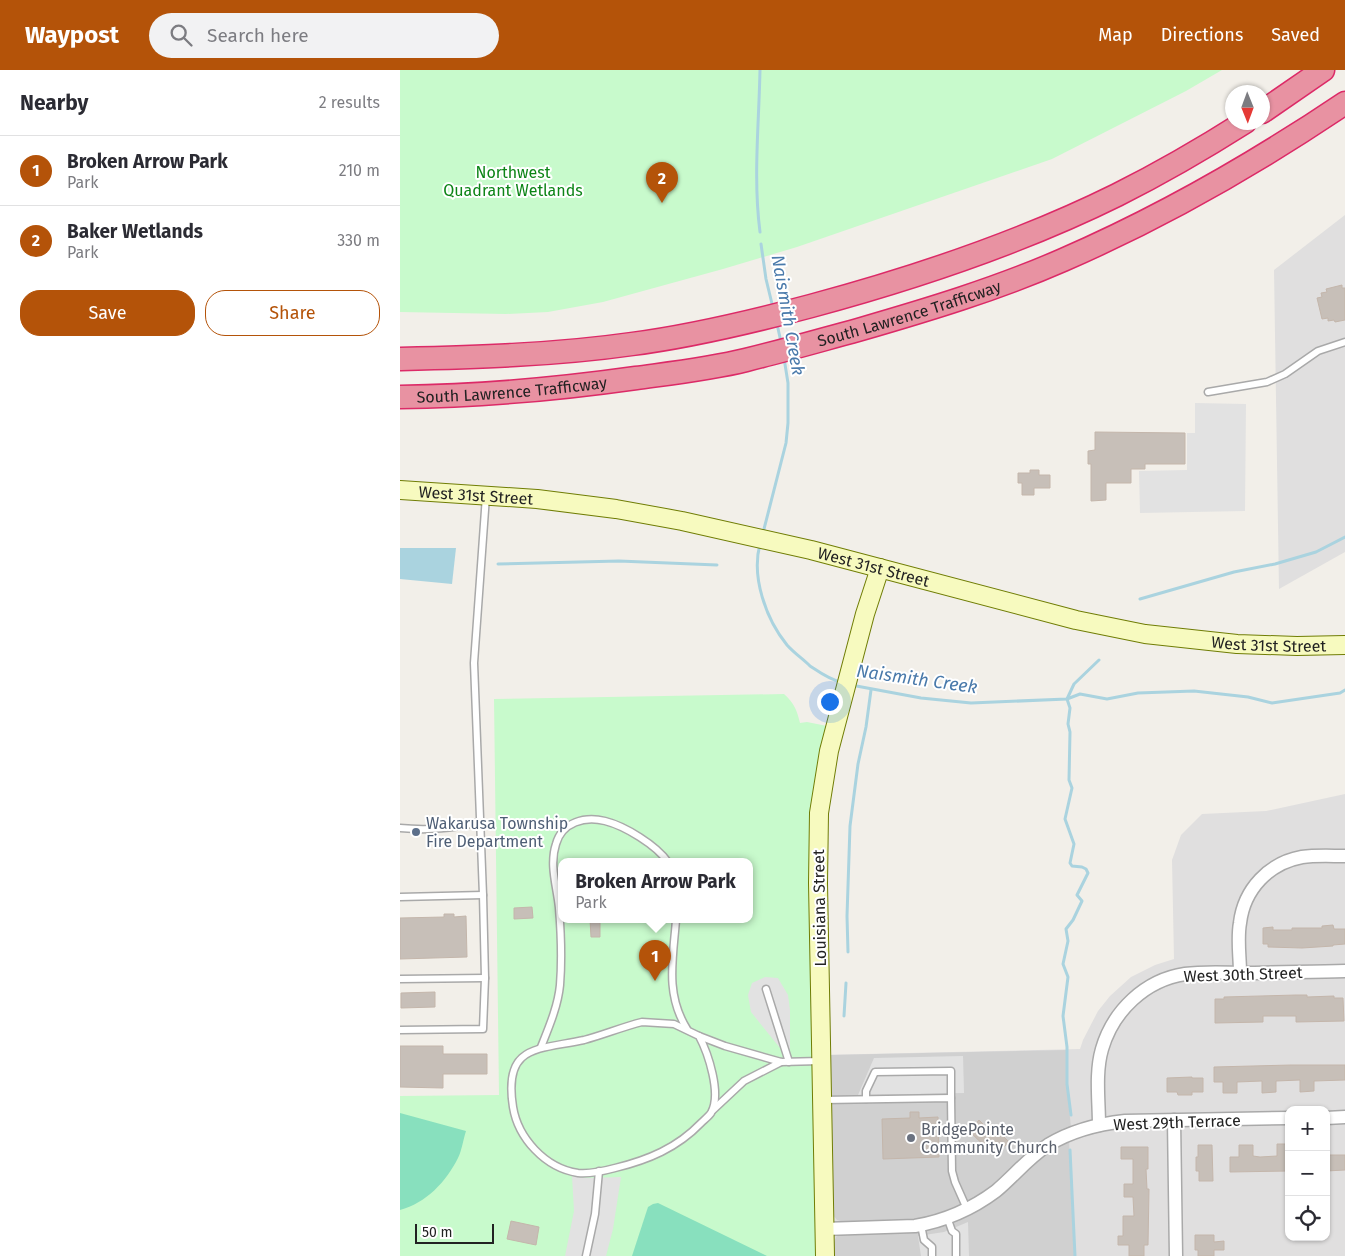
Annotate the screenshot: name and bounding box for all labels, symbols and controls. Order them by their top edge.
search box [149,13,499,58]
text: Waypost [25,21,119,49]
icon: search [167,21,195,49]
text: Search here [207,24,309,47]
text: Map [1098,24,1133,46]
text: Directions [1161,24,1243,46]
text: Saved [1271,24,1320,46]
north arrow [1225,85,1270,130]
text: Nearby [20,90,88,116]
text: 2 results [319,93,380,112]
text: Broken Arrow Park [67,150,228,173]
text: 1 [32,161,40,180]
text: 210 m [339,161,380,180]
pin: 2 [646,162,678,203]
park label: Northwest Quadrant Wetlands [443,163,583,200]
text: Park [67,173,99,192]
text: Baker Wetlands [67,220,203,243]
text: 2 [32,231,40,250]
text: 330 m [337,231,380,250]
text: Park [67,243,99,262]
water label: Naismith Creek [767,253,809,377]
street label: South Lawrence Trafficway [815,277,1004,351]
button: Save [20,290,195,336]
button: Share [205,290,380,336]
street label: South Lawrence Trafficway [416,373,608,407]
street label: West 31st Street [418,482,534,509]
street label: West 31st Street [816,543,932,591]
street label: West 31st Street [1210,632,1327,656]
water label: Naismith Creek [855,660,979,698]
your location [817,689,843,715]
place label: Wakarusa Township Fire Department [426,814,568,851]
marker: Wakarusa Township Fire Department [410,826,422,838]
street label: Louisiana Street [809,849,830,967]
popup [558,858,753,923]
text: Broken Arrow Park [575,870,736,893]
text: Park [575,893,607,912]
pin: 1 [639,940,671,981]
street label: West 30th Street [1183,963,1303,986]
map controls [1285,1106,1330,1241]
button: + [1285,1106,1330,1151]
street label: West 29th Terrace [1113,1111,1241,1134]
place label: BridgePointe Community Church [921,1120,1058,1157]
marker: BridgePointe Community Church [905,1132,917,1144]
button: − [1285,1151,1330,1196]
button: locate [1285,1196,1330,1241]
scale bar [415,1221,494,1244]
text: 50 m [422,1224,453,1241]

